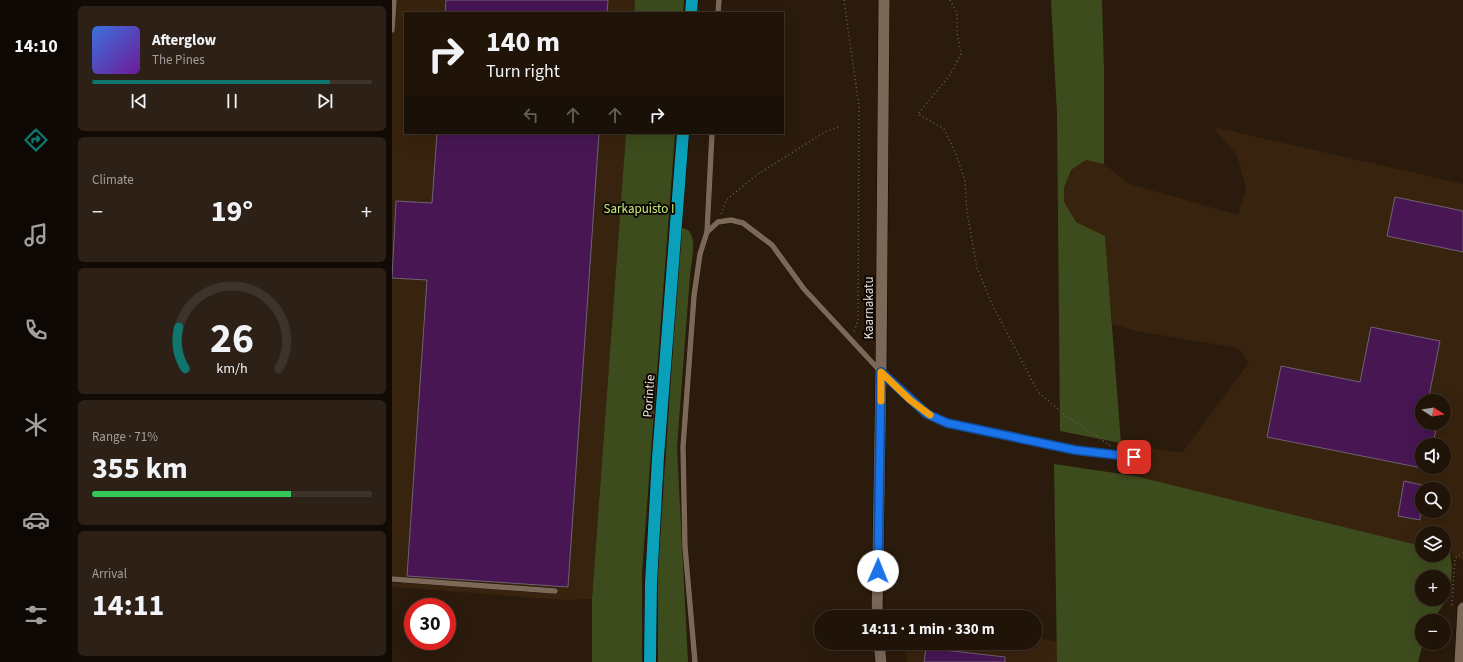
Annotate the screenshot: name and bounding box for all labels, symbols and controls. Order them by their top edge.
text: 140 m [486,22,560,62]
icon: right [420,28,472,80]
text: Afterglow [152,30,216,51]
text: 14:10 [14,34,58,59]
text: The Pines [152,51,205,69]
text: Turn right [486,59,560,84]
icon: previous [128,90,150,112]
icon: pause [221,90,243,112]
icon: next [314,90,336,112]
icon: left [520,104,542,126]
icon: ahead [562,104,584,126]
icon: ahead [604,104,626,126]
icon: right [646,104,668,126]
icon: directions [22,126,50,154]
text: Climate [92,171,134,189]
text: 19° [211,190,253,233]
text: − [92,196,103,228]
text: + [361,196,372,228]
park label: Sarkapuisto I [604,200,674,218]
icon: music [22,221,50,249]
street label: Kaarnakatu [860,277,878,339]
text: 26 [210,309,254,369]
icon: phone [22,316,50,344]
text: km/h [216,358,248,379]
street label: Porintie [639,374,659,418]
north arrow [1415,394,1451,430]
map controls [1415,394,1451,650]
icon: climate [22,411,50,439]
text: Range · 71% [92,428,158,446]
button: sound [1415,438,1451,474]
pin [1117,440,1151,474]
icon: arrive [1123,446,1145,468]
text: 355 km [92,447,188,490]
button: search [1415,482,1451,518]
icon: car [22,506,50,534]
button: layers [1415,526,1451,562]
position arrow [857,550,899,592]
text: Arrival [92,565,127,583]
button: + [1415,570,1451,606]
text: 14:11 [92,584,164,627]
speed limit sign: 30 [404,598,456,650]
icon: filters [22,601,50,629]
button: − [1415,614,1451,650]
text: 14:11 · 1 min · 330 m [861,619,995,640]

